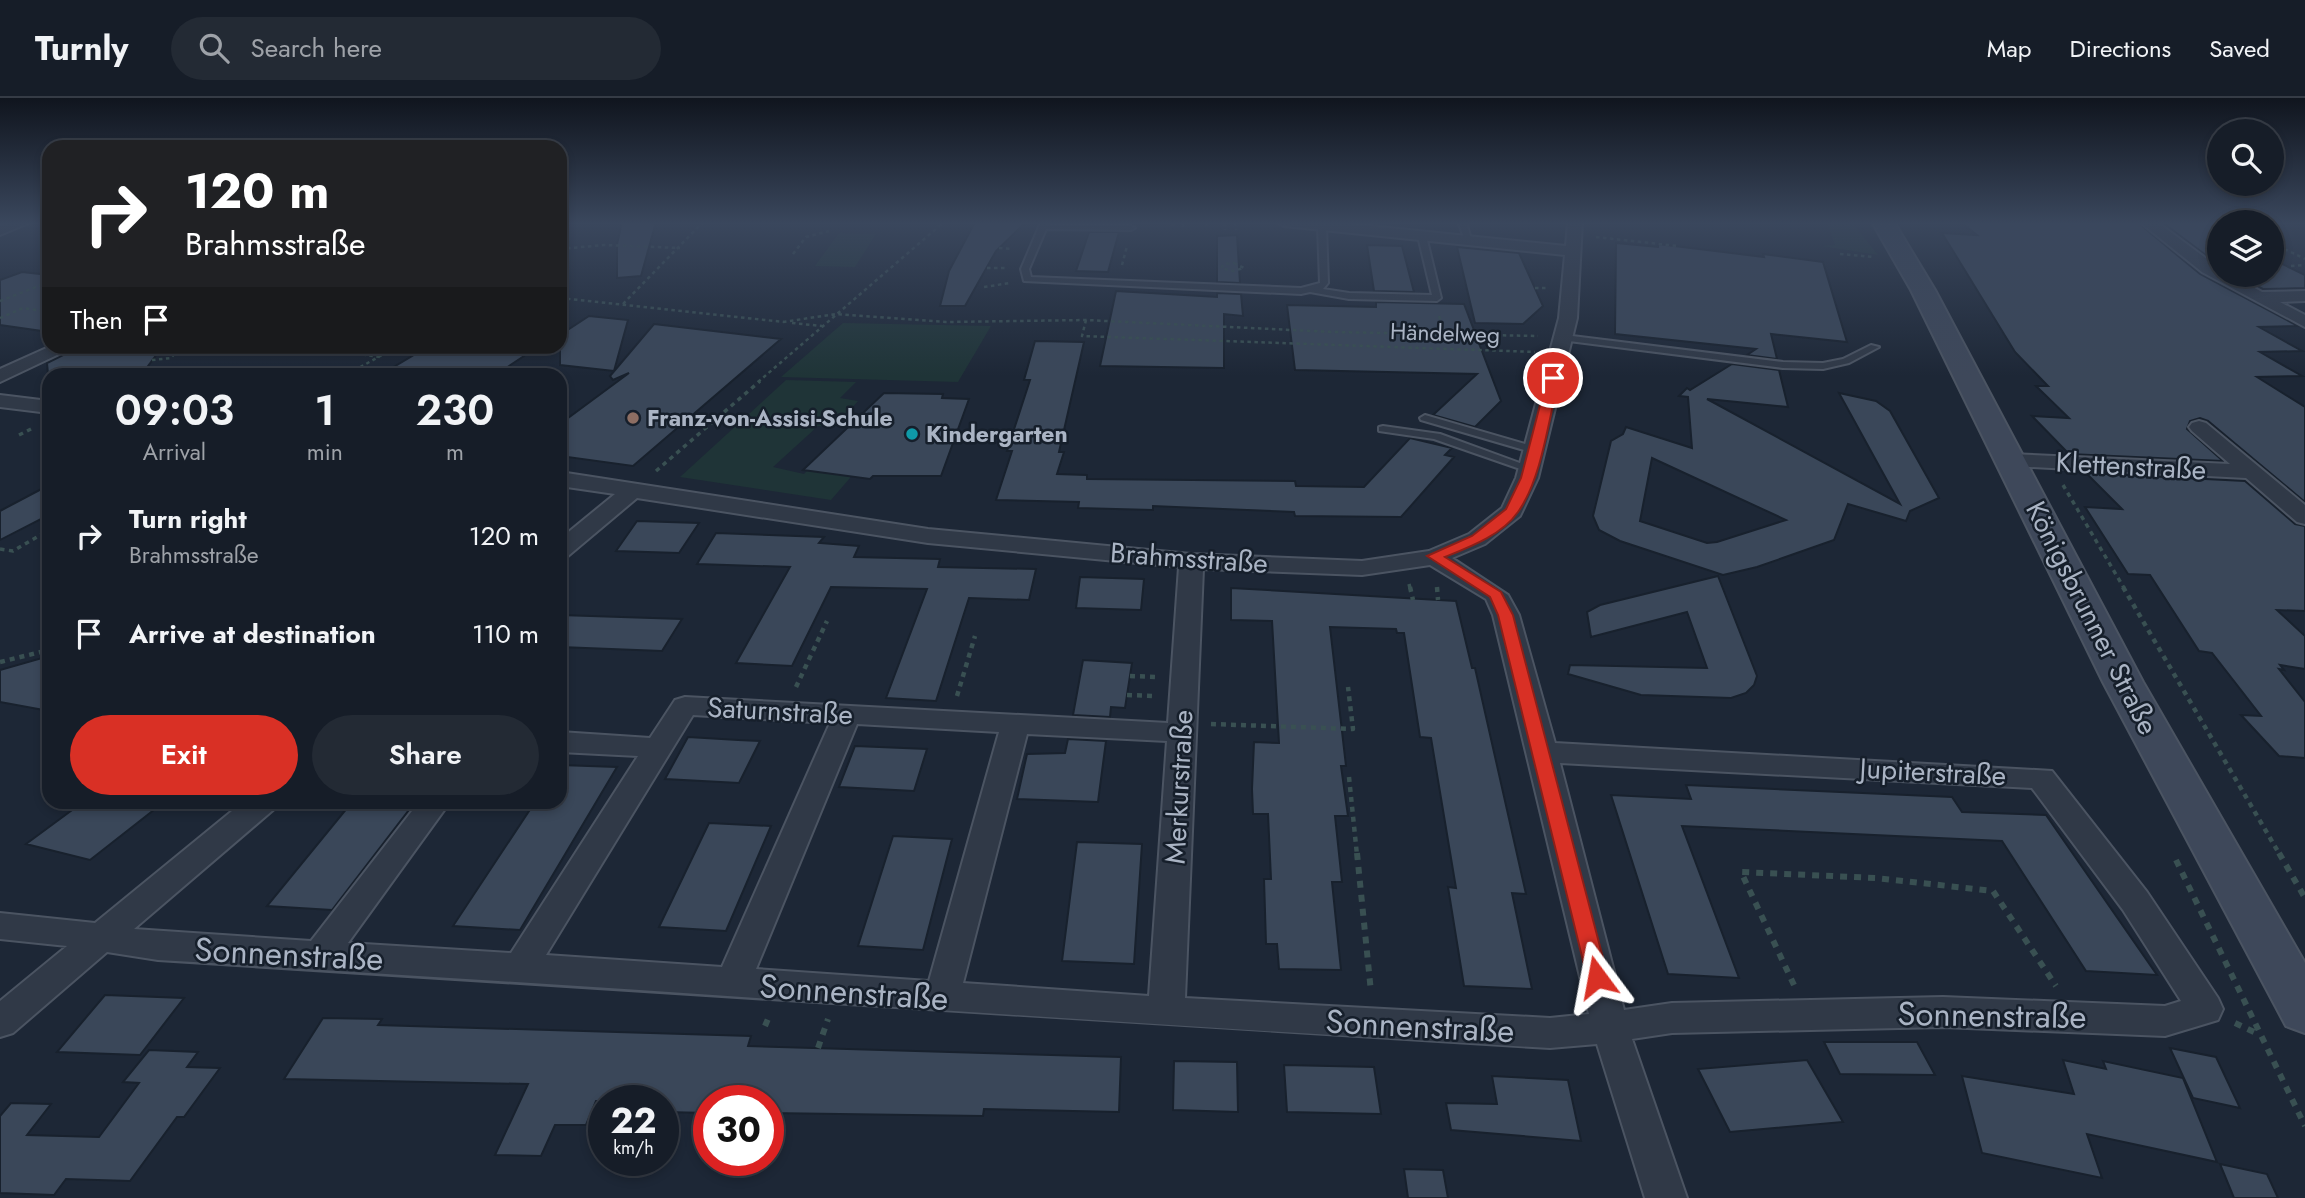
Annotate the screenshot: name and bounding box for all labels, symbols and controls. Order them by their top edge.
search box [171,17,661,80]
text: Turnly [35,25,129,72]
icon: search [195,29,233,67]
text: Search here [251,29,382,67]
text: Map [1987,31,2032,66]
text: Directions [2070,31,2171,66]
text: Saved [2209,31,2270,66]
map controls [2207,119,2284,287]
button: search [2207,119,2284,196]
text: 120 m [185,156,329,226]
icon: right [70,168,161,259]
button: layers [2207,210,2284,287]
text: Brahmsstraße [185,221,365,267]
text: Then [70,301,123,339]
icon: arrive [137,301,175,339]
street label: Händelweg [1389,314,1501,352]
pin [1523,348,1583,408]
icon: arrive [1534,359,1572,397]
text: 09:03 [115,380,234,441]
text: 1 [315,380,335,441]
text: 230 [416,380,494,441]
place label: Franz-von-Assisi-Schule [647,401,893,435]
marker: Franz-von-Assisi-Schule [625,410,641,426]
place label: Kindergarten [926,417,1068,451]
marker: Kindergarten [904,426,920,442]
text: Arrival [143,435,206,469]
text: min [307,435,343,469]
text: m [446,435,464,469]
street label: Klettenstraße [2055,442,2207,490]
street label: Königsbrunner Straße [2015,494,2169,742]
text: Turn right [129,500,247,538]
icon: right [70,517,108,555]
text: 120 m [469,517,539,555]
street label: Brahmsstraße [1109,532,1269,584]
text: Brahmsstraße [129,538,259,572]
icon: arrive [70,615,108,653]
text: Arrive at destination [129,615,376,653]
text: 110 m [472,615,539,653]
street label: Saturnstraße [706,687,854,735]
street label: Merkurstraße [1154,709,1204,865]
button: Exit [70,715,298,795]
button: Share [312,715,539,795]
street label: Jupiterstraße [1855,747,2007,796]
street label: Sonnenstraße [193,926,385,982]
position arrow [1560,940,1634,1014]
street label: Sonnenstraße [758,962,950,1022]
street label: Sonnenstraße [1897,990,2087,1040]
street label: Sonnenstraße [1324,998,1516,1054]
speed limit sign: 30 [693,1085,784,1176]
text: 22 [611,1096,656,1146]
text: km/h [613,1135,654,1161]

